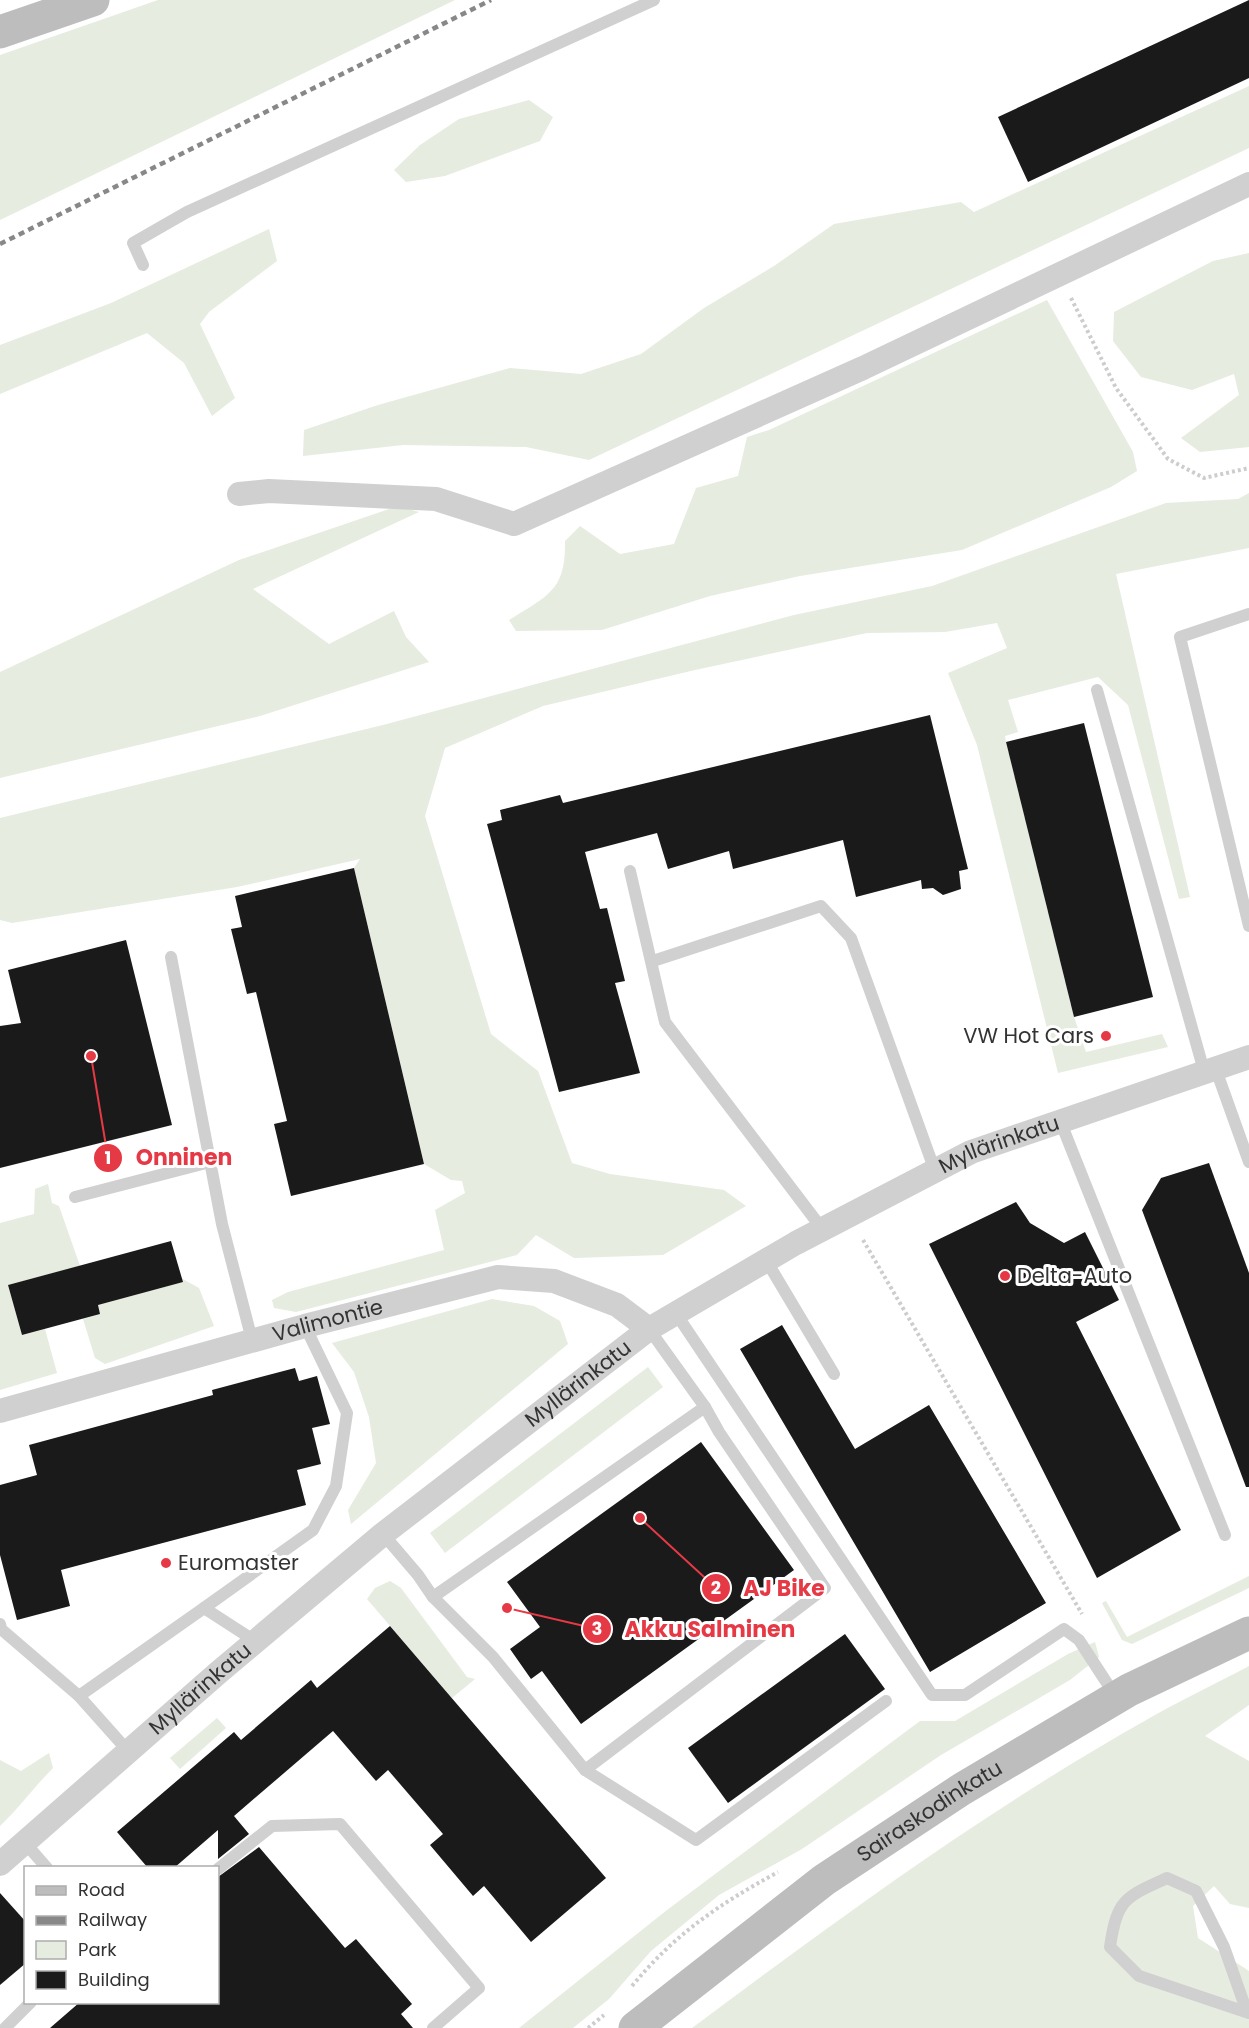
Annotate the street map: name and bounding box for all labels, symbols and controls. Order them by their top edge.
place label: VW Hot Cars [963,1021,1094,1050]
marker: VW Hot Cars [1099,1029,1113,1043]
street label: Myllärinkatu [933,1108,1063,1180]
callout: Onninen [93,1138,244,1178]
text: Onninen [136,1142,232,1173]
text: 1 [105,1145,111,1170]
place label: Delta-Auto [1017,1261,1132,1290]
marker: Delta-Auto [998,1269,1012,1283]
street label: Valimontie [269,1292,386,1348]
street label: Myllärinkatu [519,1333,637,1433]
place label: Euromaster [178,1548,299,1577]
marker: Euromaster [159,1556,173,1570]
callout: AJ Bike [701,1568,837,1608]
text: AJ Bike [743,1573,825,1604]
text: 2 [711,1575,721,1600]
callout: Akku Salminen [582,1609,807,1649]
text: Akku Salminen [625,1614,795,1645]
text: 3 [592,1616,602,1641]
street label: Myllärinkatu [142,1636,257,1741]
street label: Sairaskodinkatu [851,1753,1008,1869]
legend [24,1866,219,2004]
text: Road [78,1877,125,1902]
text: Railway [78,1907,147,1932]
text: Park [78,1937,117,1962]
text: Building [78,1967,150,1992]

